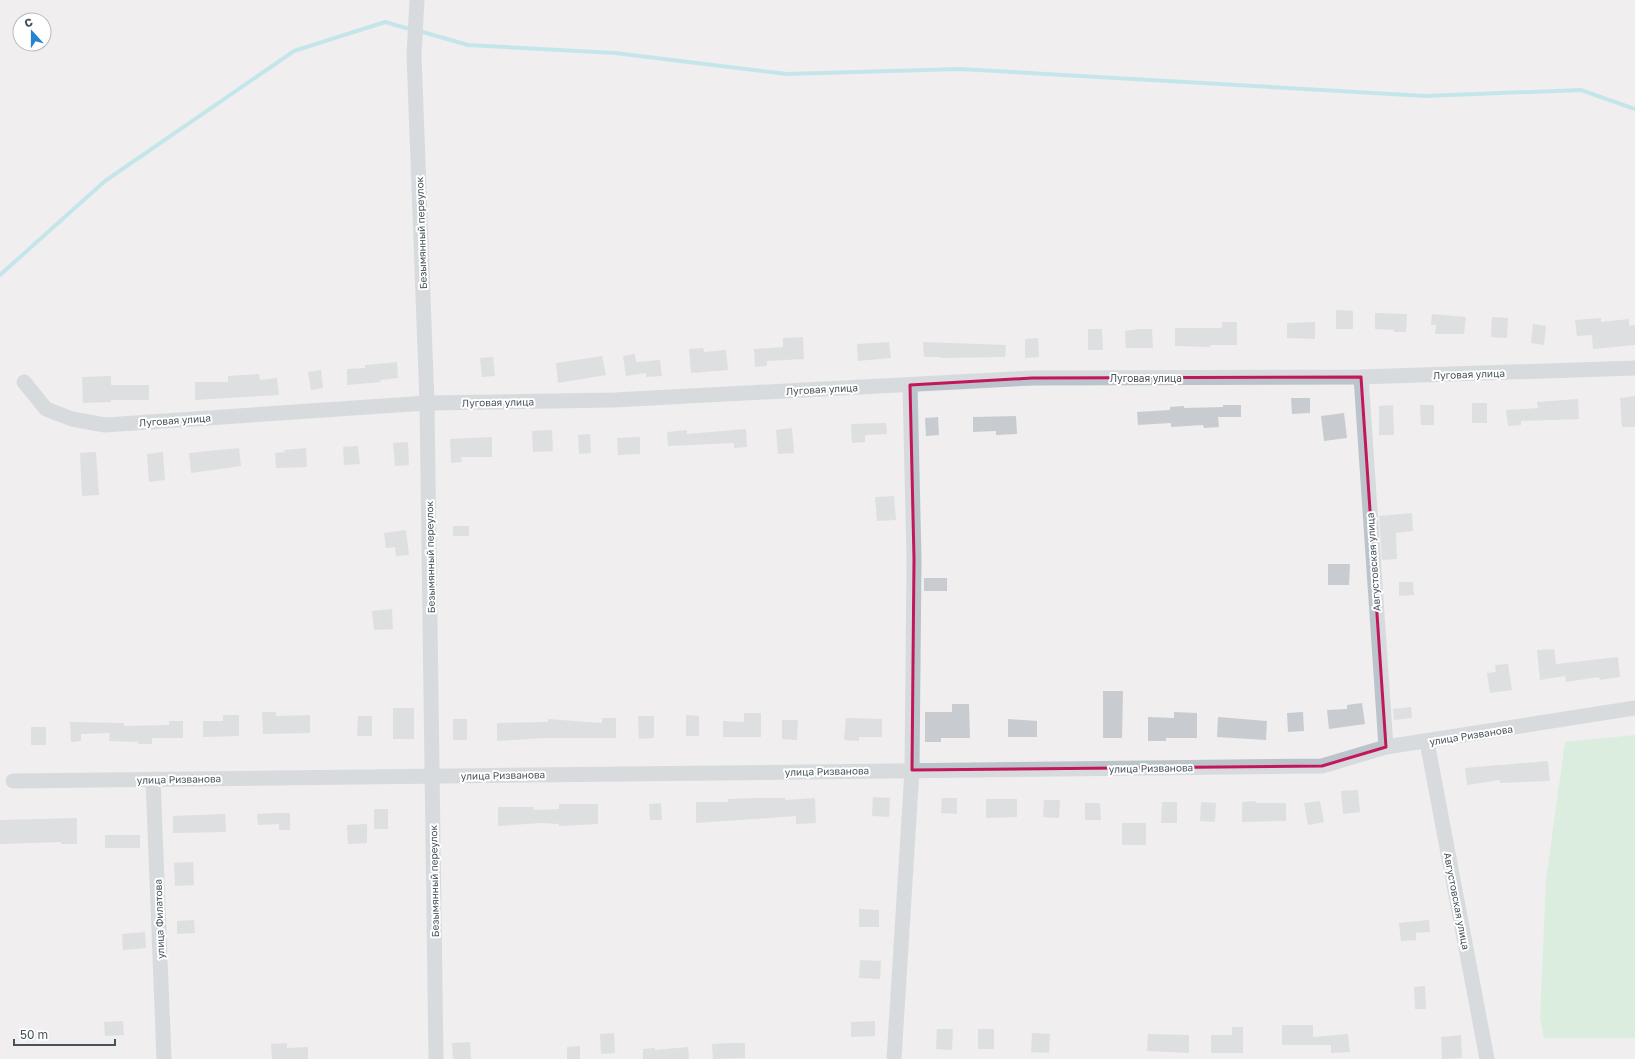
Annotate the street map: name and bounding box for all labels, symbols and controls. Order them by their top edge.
north arrow [12,12,52,52]
text: С [22,15,34,30]
street label: Безымянный переулок [413,176,429,289]
street label: Луговая улица [1433,367,1505,381]
street label: Луговая улица [1110,372,1182,384]
street label: Луговая улица [786,381,858,397]
street label: Луговая улица [462,395,534,409]
street label: Луговая улица [139,412,211,428]
street label: Безымянный переулок [423,500,437,613]
street label: Августовская улица [1364,512,1382,612]
street label: улица Ризванова [1428,722,1514,748]
street label: улица Ризванова [1109,761,1193,775]
street label: улица Ризванова [785,764,869,778]
street label: улица Ризванова [461,768,545,782]
street label: улица Ризванова [137,772,221,786]
street label: Безымянный переулок [427,824,441,937]
street label: Августовская улица [1442,851,1472,951]
street label: улица Филатова [152,879,166,959]
scale bar [14,1021,115,1047]
text: 50 m [20,1027,48,1042]

